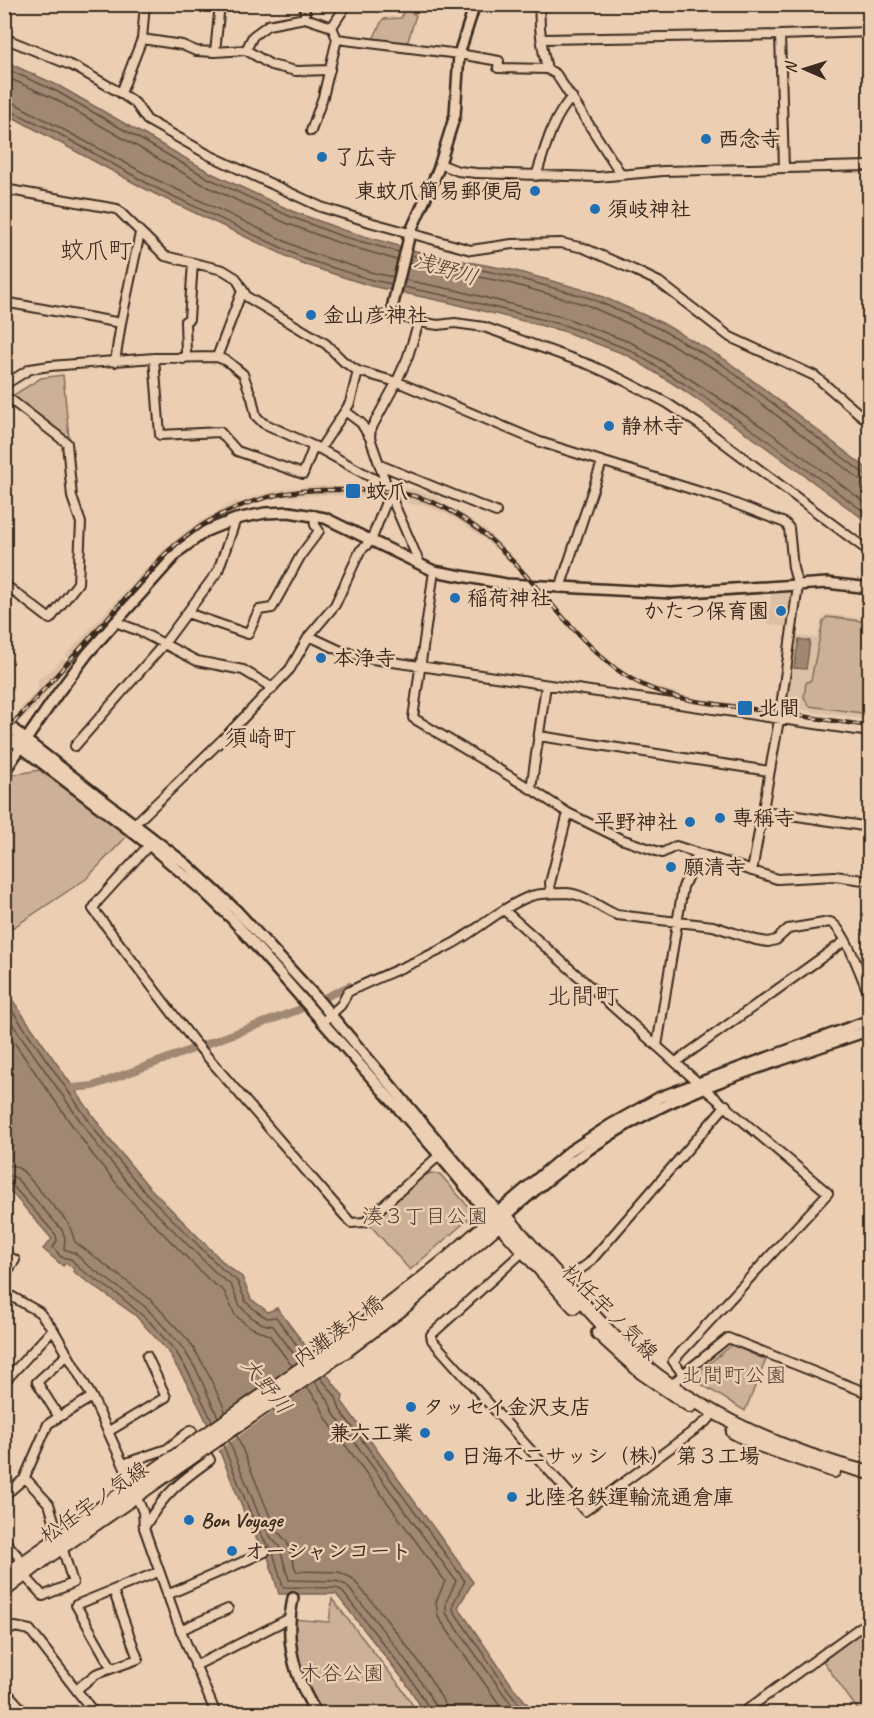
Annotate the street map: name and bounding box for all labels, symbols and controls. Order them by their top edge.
north arrow [775,39,835,99]
text: N [781,60,801,74]
place label: 西念寺 [718,126,781,152]
marker: 西念寺 [699,132,713,146]
place label: 了広寺 [334,144,397,170]
marker: 了広寺 [315,150,329,164]
place label: 東蚊爪簡易郵便局 [355,178,523,204]
marker: 東蚊爪簡易郵便局 [528,184,542,198]
place label: 須岐神社 [607,196,691,222]
marker: 須岐神社 [588,202,602,216]
district label: 蚊爪町 [60,235,132,265]
water label: 浅野川 [410,246,481,292]
place label: 金山彦神社 [323,302,428,328]
marker: 金山彦神社 [304,308,318,322]
place label: 静林寺 [621,413,684,439]
marker: 静林寺 [602,419,616,433]
place label: 蚊爪 [366,478,408,504]
marker: 蚊爪 [344,482,362,500]
place label: 稲荷神社 [467,585,551,611]
marker: 稲荷神社 [448,591,462,605]
place label: かたつ保育園 [643,598,769,624]
marker: かたつ保育園 [774,604,788,618]
place label: 本浄寺 [333,645,396,671]
marker: 本浄寺 [314,651,328,665]
place label: 北間 [758,695,800,721]
marker: 北間 [736,699,754,717]
district label: 須崎町 [224,723,296,753]
place label: 専稱寺 [732,805,795,831]
place label: 平野神社 [594,809,678,835]
marker: 専稱寺 [713,811,727,825]
marker: 平野神社 [683,815,697,829]
place label: 願清寺 [683,854,746,880]
marker: 願清寺 [664,860,678,874]
district label: 北間町 [547,981,619,1011]
park label: 湊３丁目公園 [362,1203,488,1229]
street label: 松任宇ノ気線 [556,1258,664,1366]
street label: 内灘湊大橋 [288,1290,388,1372]
water label: 大野川 [235,1351,298,1420]
park label: 北間町公園 [682,1362,787,1388]
place label: タッセイ金沢支店 [423,1394,591,1420]
marker: タッセイ金沢支店 [404,1400,418,1414]
place label: 兼六工業 [329,1420,413,1446]
marker: 兼六工業 [418,1426,432,1440]
place label: 日海不二サッシ（株） 第３工場 [461,1443,760,1469]
marker: 日海不二サッシ（株） 第３工場 [442,1449,456,1463]
street label: 松任宇ノ気線 [35,1455,153,1549]
place label: 北陸名鉄運輸流通倉庫 [524,1484,734,1510]
marker: 北陸名鉄運輸流通倉庫 [505,1490,519,1504]
place label: Bon Voyage [201,1507,284,1534]
marker: Bon Voyage [182,1513,196,1527]
place label: オーシャンコート [244,1538,412,1564]
marker: オーシャンコート [225,1544,239,1558]
park label: 木谷公園 [300,1660,384,1686]

